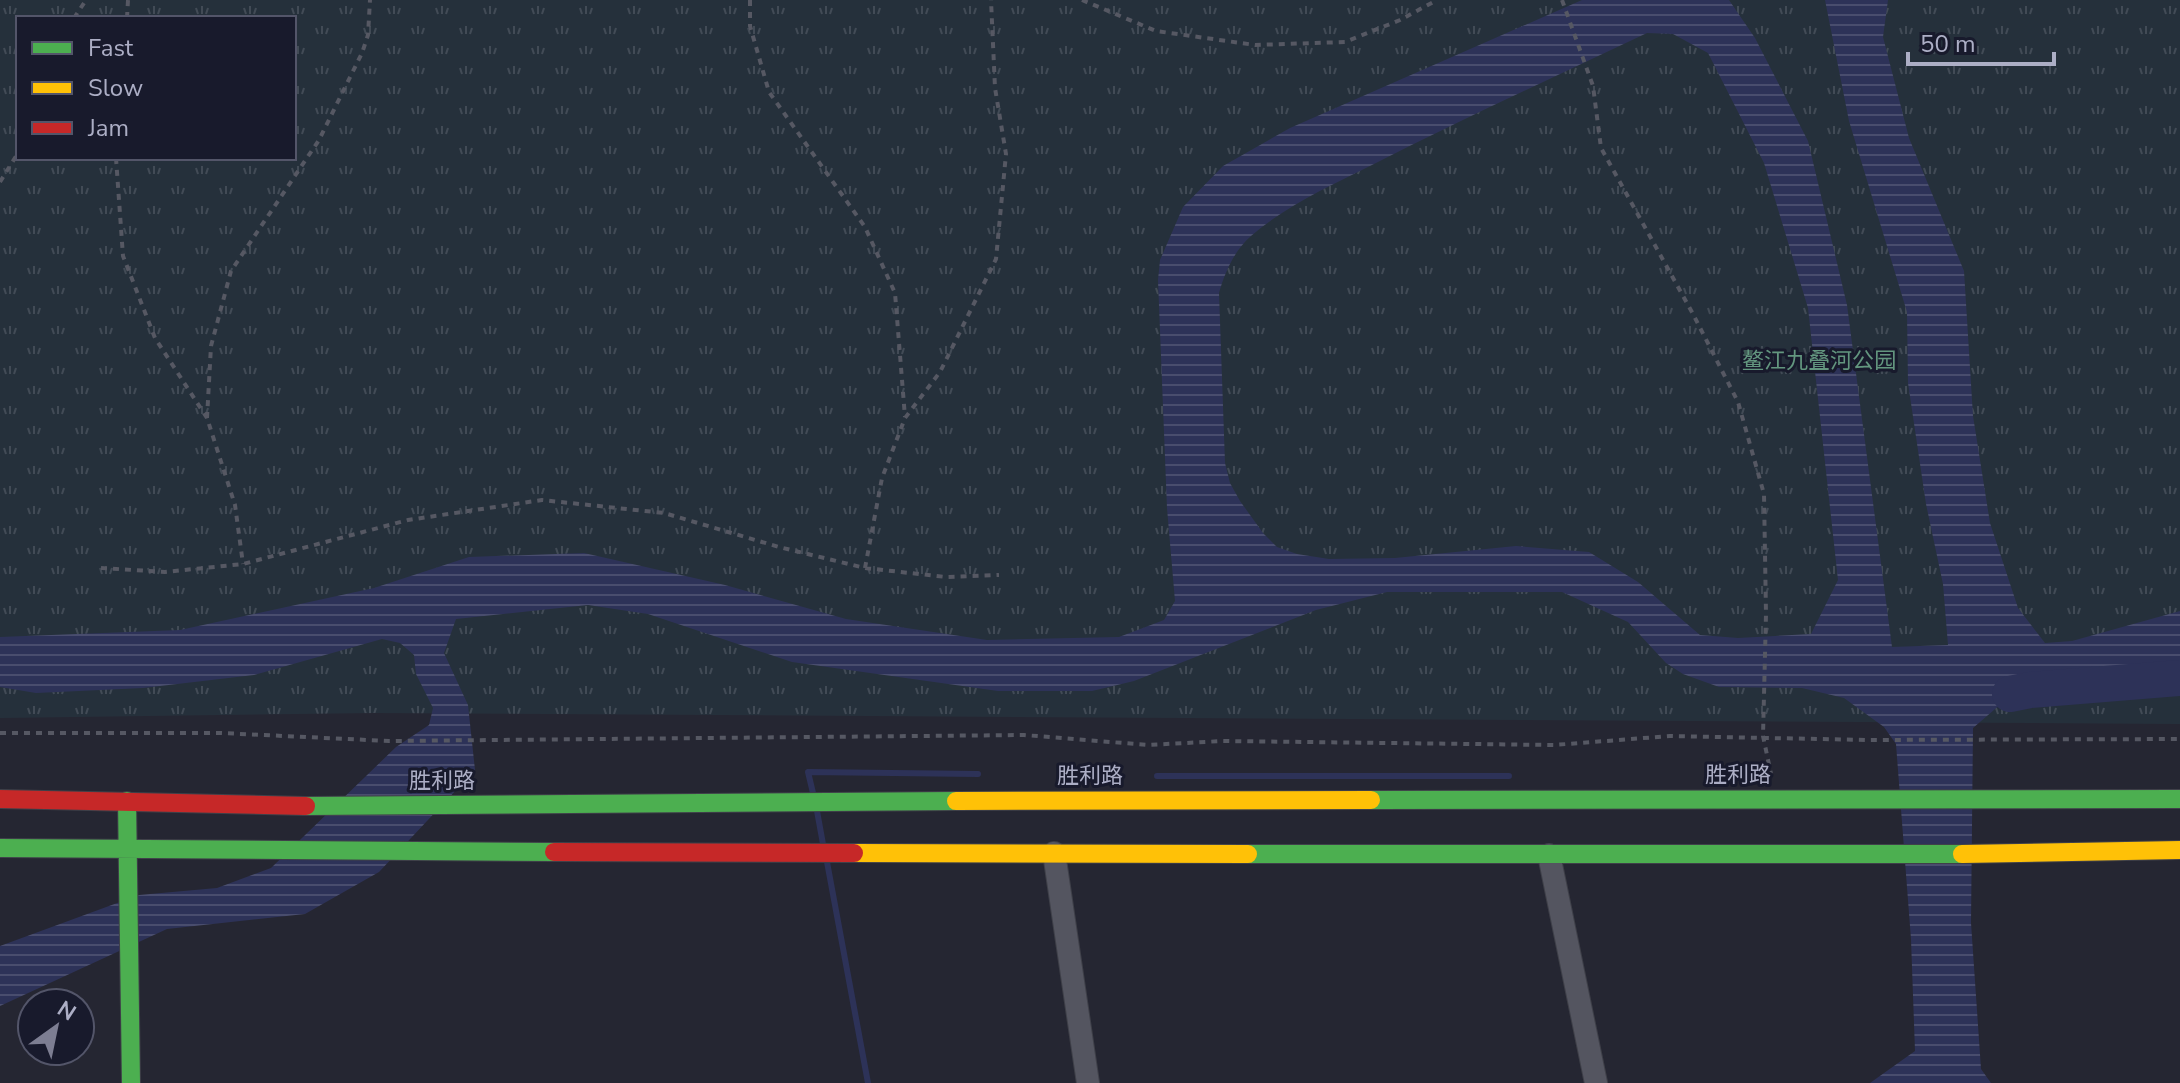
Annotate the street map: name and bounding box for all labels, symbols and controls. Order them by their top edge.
legend [16,16,296,160]
scale bar [1908,16,2054,66]
text: 50 m [1920,28,1976,60]
text: Fast [88,32,134,64]
text: Slow [88,72,143,104]
text: Jam [87,112,129,144]
park label: 鳌江九叠河公园 [1742,346,1896,376]
street label: 胜利路 [1705,760,1771,790]
street label: 胜利路 [1057,761,1123,791]
street label: 胜利路 [409,766,475,796]
north arrow [16,987,96,1067]
text: N [51,994,81,1028]

